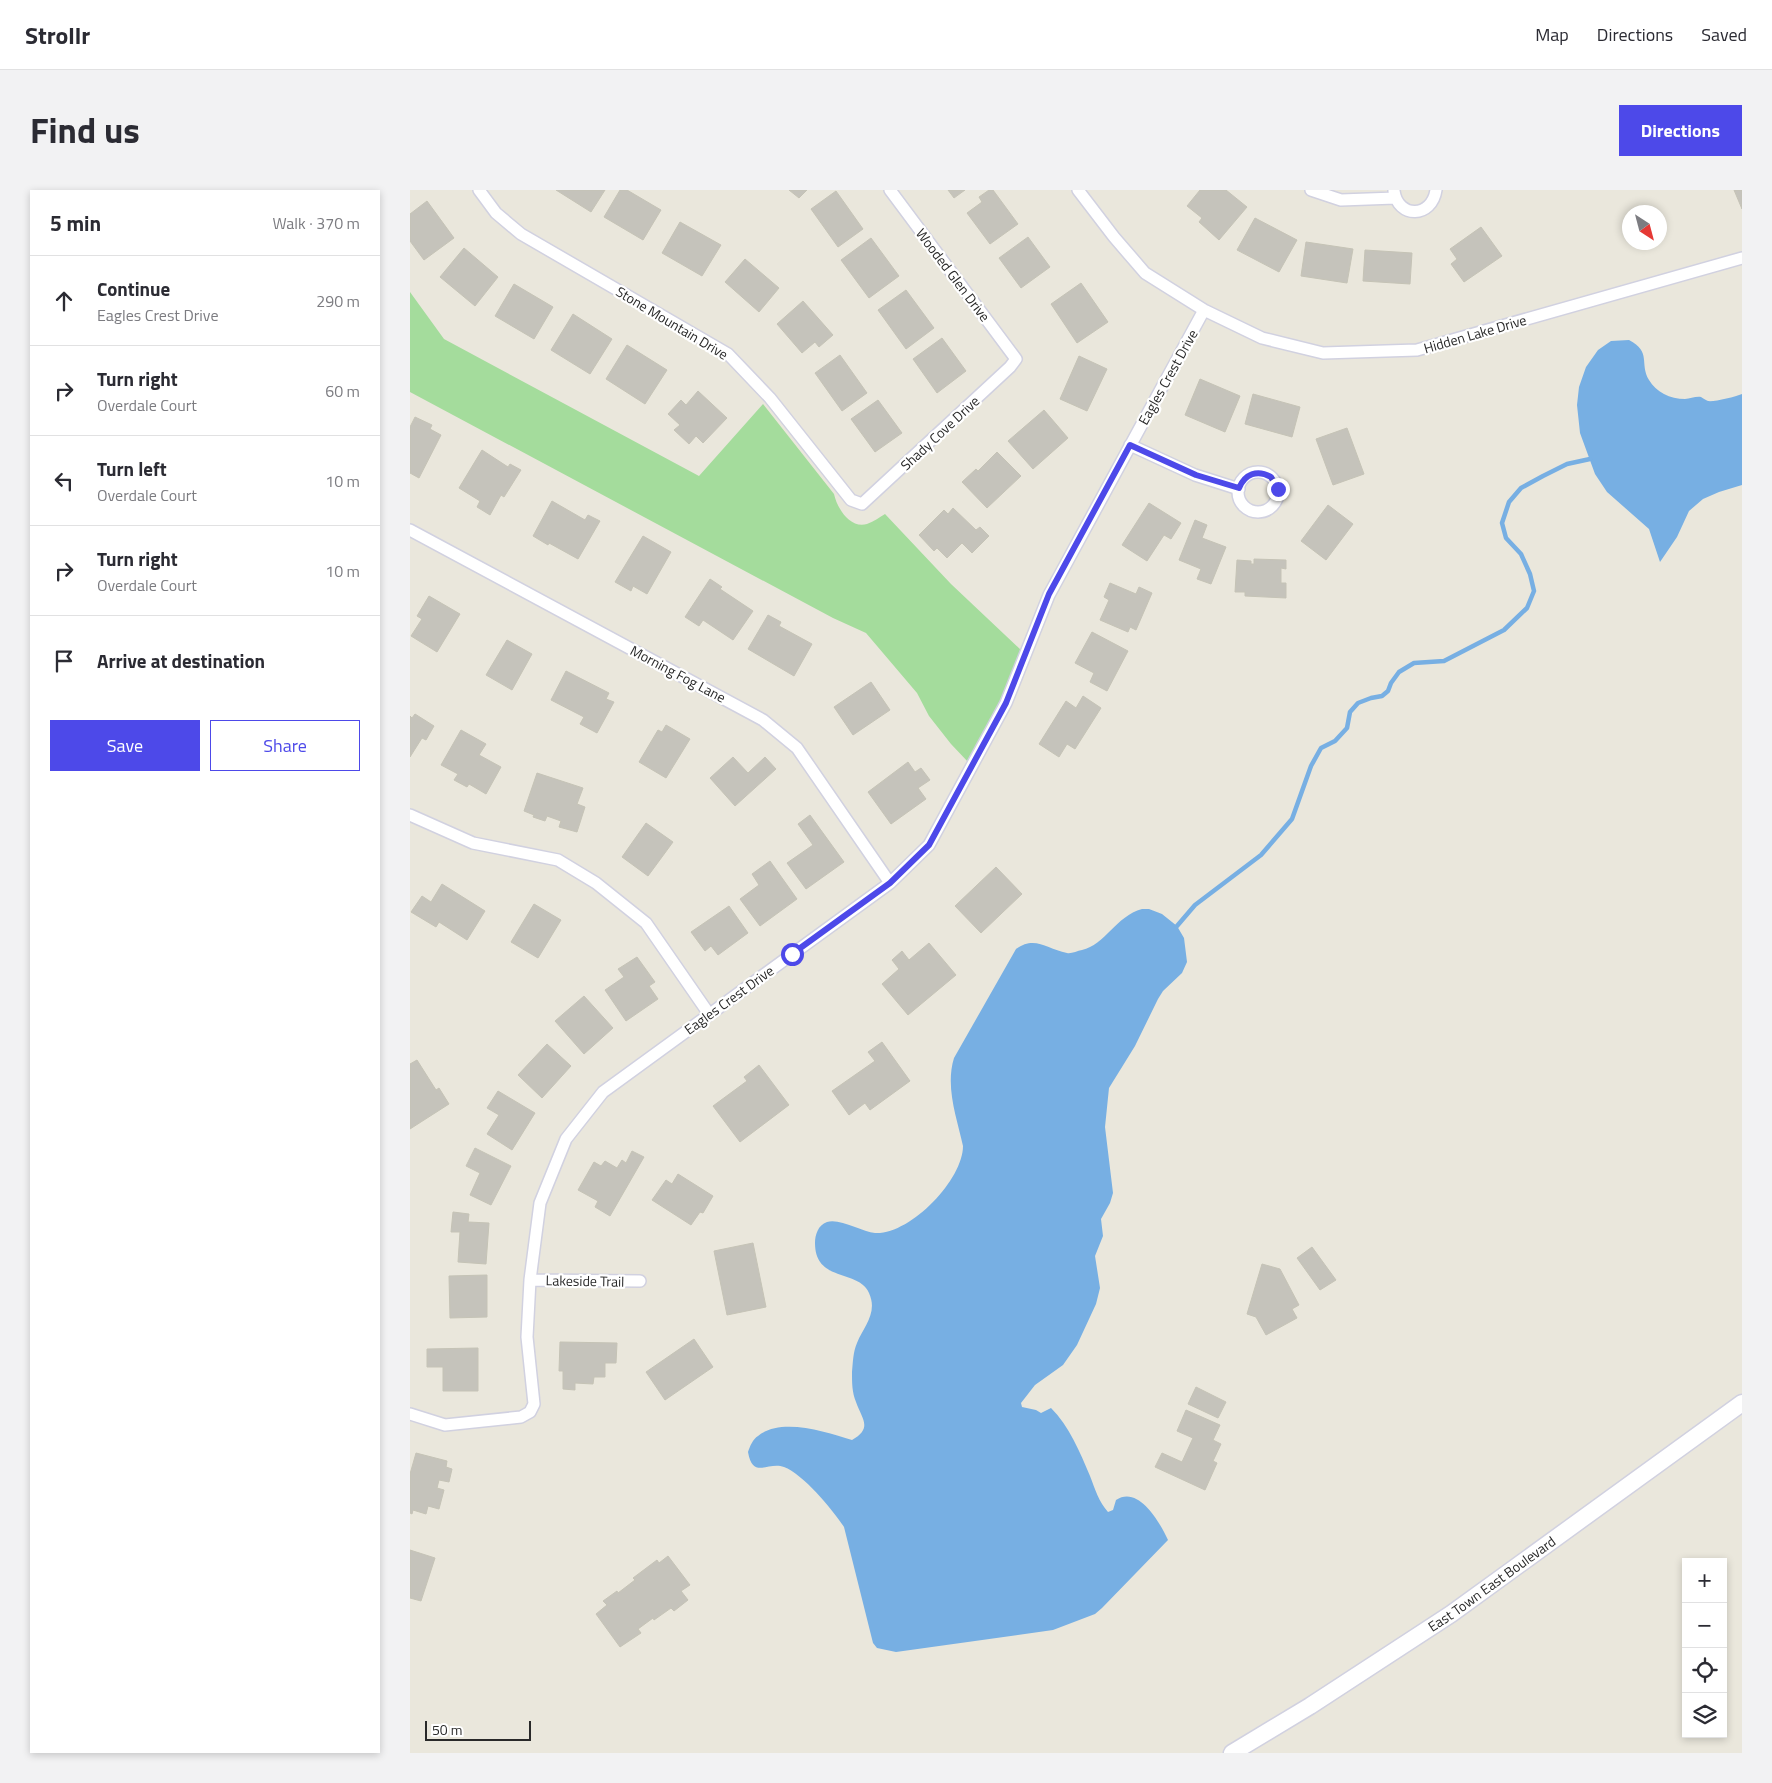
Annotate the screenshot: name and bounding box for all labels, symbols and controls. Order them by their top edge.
text: Strollr [25,17,90,53]
text: Map [1535,21,1569,48]
text: Directions [1597,21,1673,48]
text: Saved [1701,21,1747,48]
text: Find us [30,103,140,157]
button: Directions [1619,105,1742,156]
north arrow [1622,205,1667,250]
text: 5 min [50,207,101,239]
text: Walk · 370 m [272,211,360,235]
street label: Wooded Glen Drive [911,224,995,326]
text: Continue [97,274,170,303]
street label: Stone Mountain Drive [612,281,732,364]
icon: ahead [50,287,78,315]
text: 290 m [316,289,360,313]
text: Eagles Crest Drive [97,303,219,327]
street label: Hidden Lake Drive [1421,309,1529,358]
street label: Eagles Crest Drive [1133,325,1203,428]
text: Turn right [97,364,178,393]
icon: right [50,377,78,405]
text: 60 m [325,379,360,403]
street label: Shady Cove Drive [895,390,984,475]
text: Overdale Court [97,393,197,417]
text: Turn left [97,454,167,483]
icon: left [50,467,78,495]
text: 10 m [325,469,360,493]
route end [1267,478,1290,501]
text: Overdale Court [97,483,197,507]
text: Turn right [97,544,178,573]
icon: right [50,557,78,585]
text: 10 m [325,559,360,583]
text: Overdale Court [97,573,197,597]
street label: Morning Fog Lane [627,640,730,708]
text: Arrive at destination [97,646,265,675]
icon: arrive [50,647,78,675]
button: Save [50,720,200,771]
button: Share [210,720,360,771]
route start [781,943,804,966]
street label: Eagles Crest Drive [680,960,778,1039]
street label: Lakeside Trail [545,1269,625,1292]
street label: East Town East Boulevard [1423,1531,1560,1636]
map controls [1682,1558,1727,1738]
button: + [1682,1558,1727,1603]
button: − [1682,1603,1727,1648]
button: locate [1682,1648,1727,1693]
button: layers [1682,1693,1727,1738]
scale bar [425,1718,531,1741]
text: 50 m [432,1719,462,1740]

